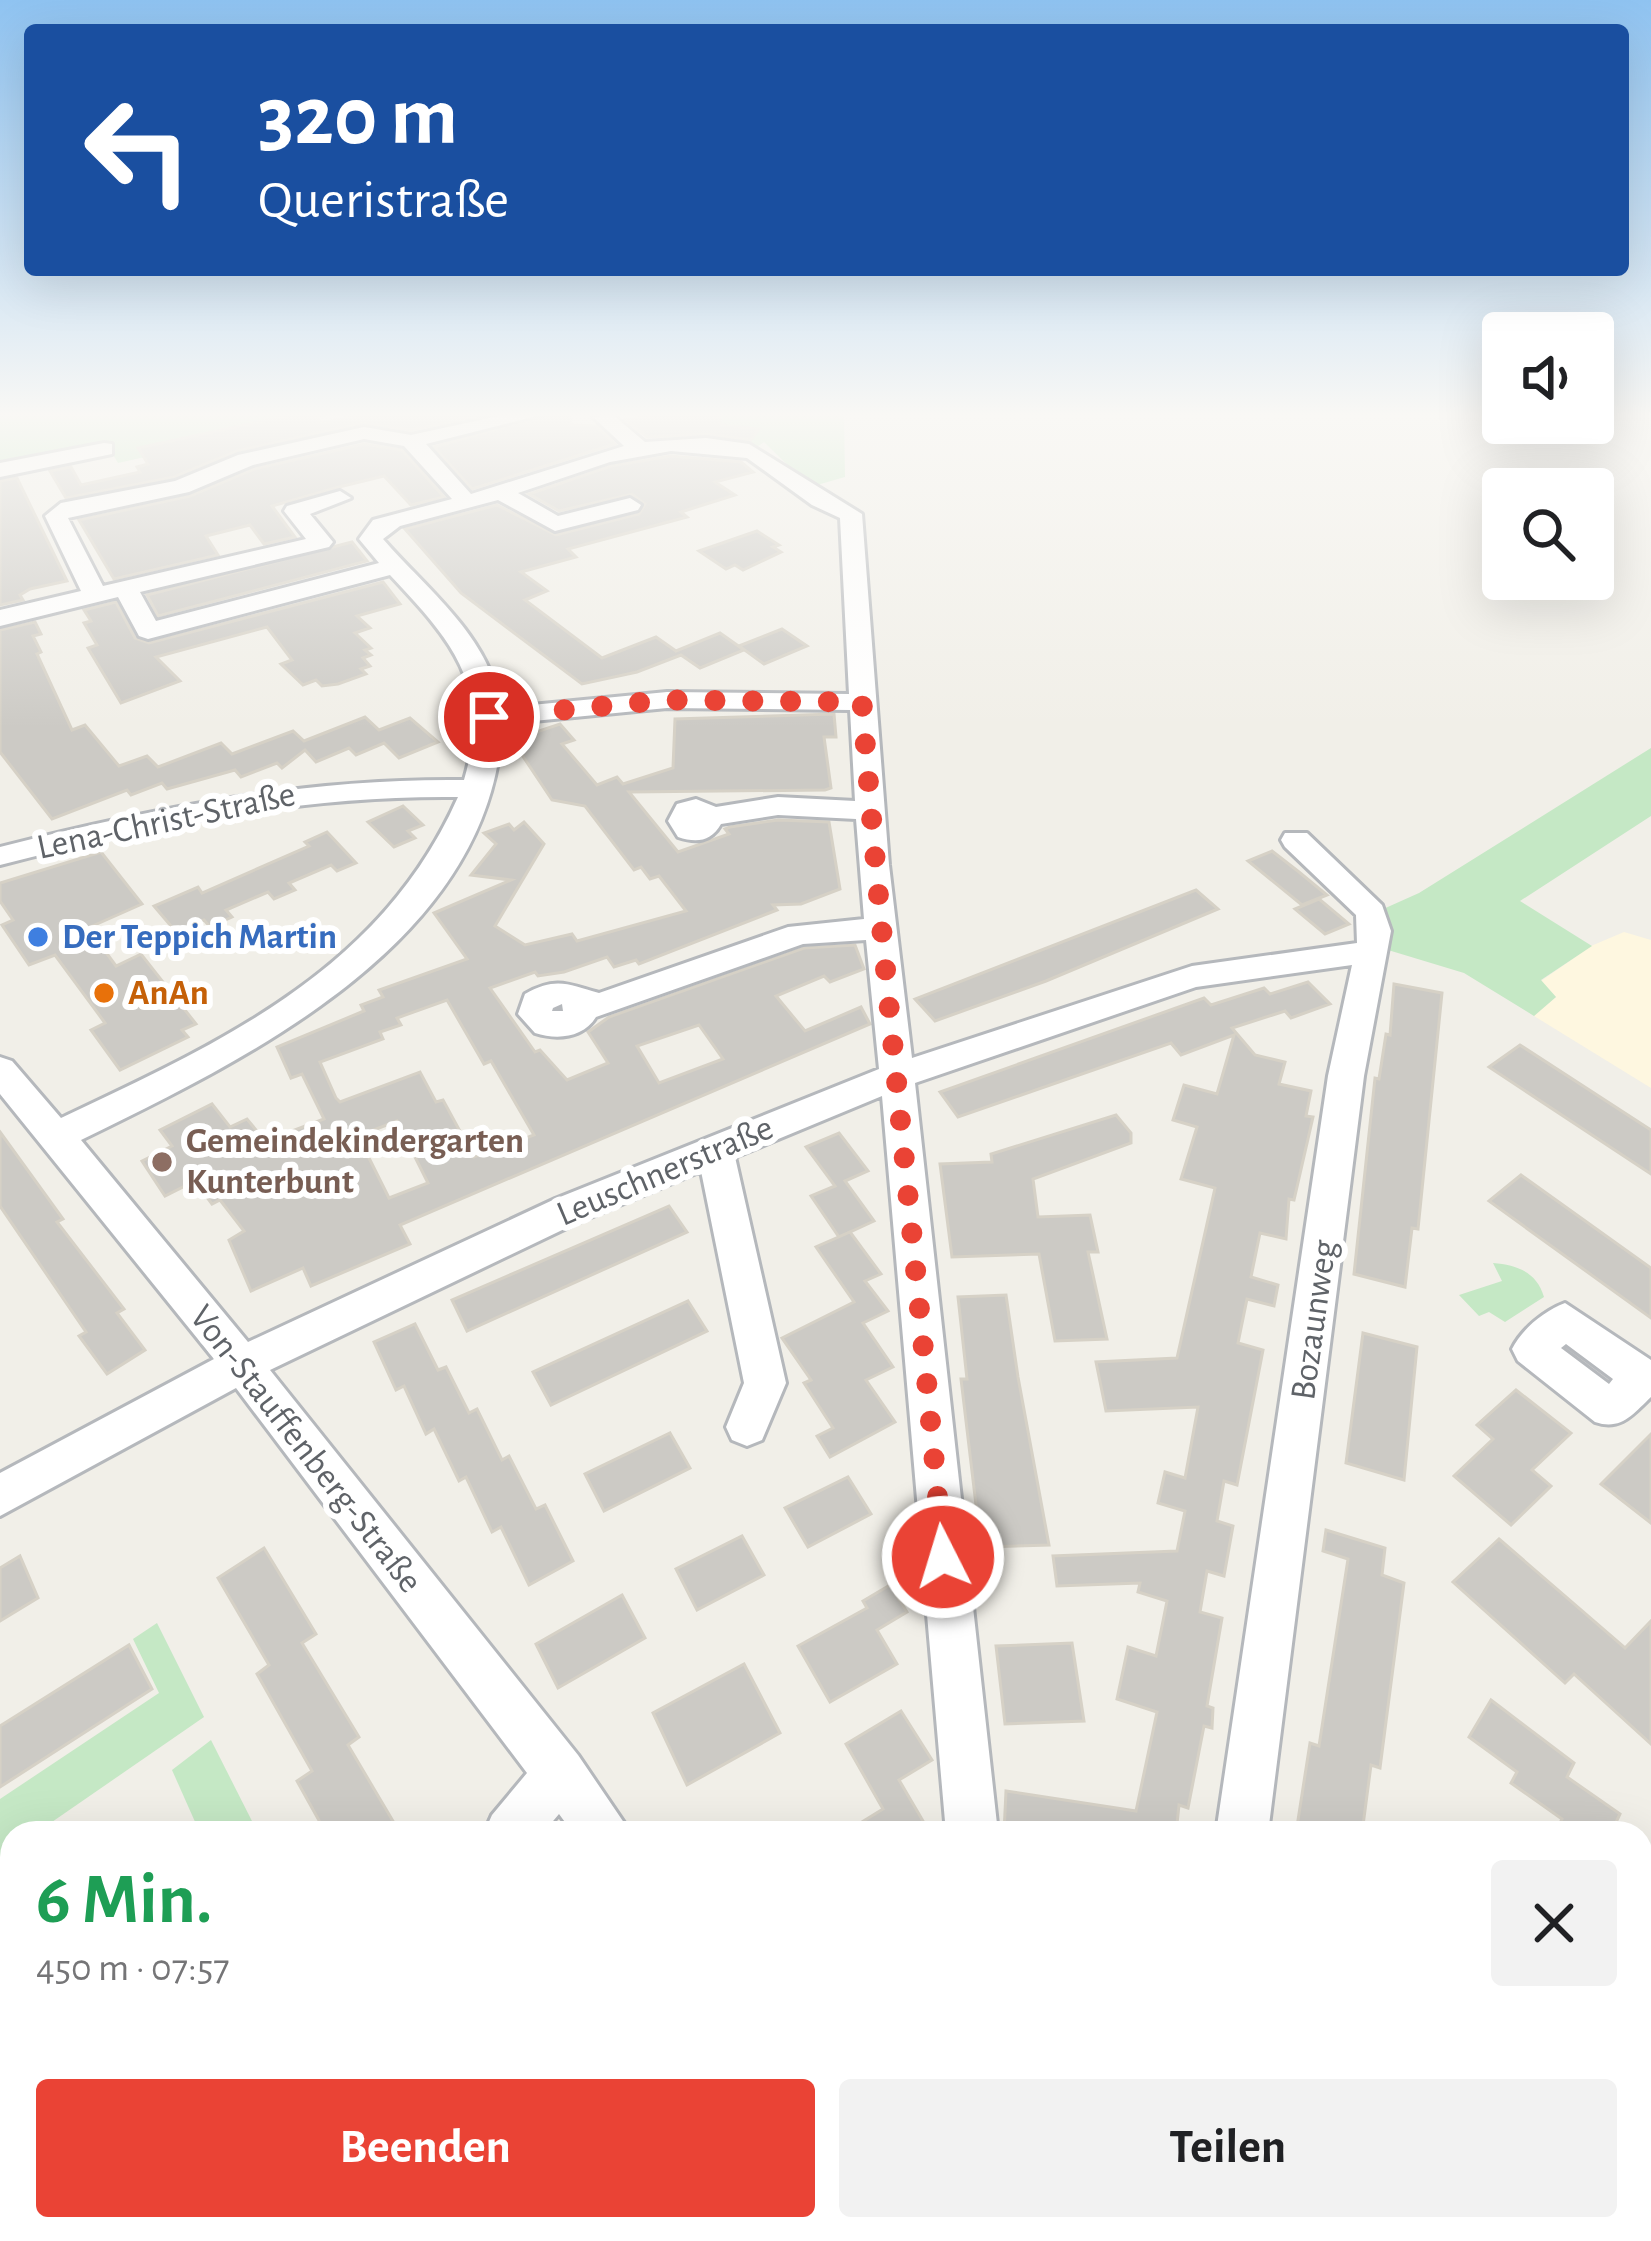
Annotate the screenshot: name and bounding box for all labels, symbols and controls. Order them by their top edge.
icon: left [60,72,216,228]
text: 320 m [258,76,458,160]
text: Queristraße [258,174,509,228]
map controls [1482,312,1614,600]
button: sound [1482,312,1614,444]
button: search [1482,468,1614,600]
pin [438,666,540,768]
icon: arrive [456,684,522,750]
street label: Lena-Christ-Straße [34,776,298,866]
place label: Der Teppich Martin [62,919,337,955]
marker: Der Teppich Martin [25,924,51,950]
place label: AnAn [128,975,209,1011]
marker: AnAn [91,980,117,1006]
street label: Leuschnerstraße [552,1109,778,1233]
place label: Gemeindekindergarten Kunterbunt [186,1123,524,1200]
marker: Gemeindekindergarten Kunterbunt [149,1149,175,1175]
street label: Bozaunweg [1285,1237,1343,1402]
street label: Von-Stauffenberg-Straße [183,1299,429,1599]
position arrow [880,1494,1006,1620]
button: close [1491,1860,1617,1986]
text: 6 Min. [36,1864,212,1936]
text: 450 m · 07:57 [36,1949,229,1988]
button: Beenden [36,2079,815,2217]
button: Teilen [839,2079,1617,2217]

